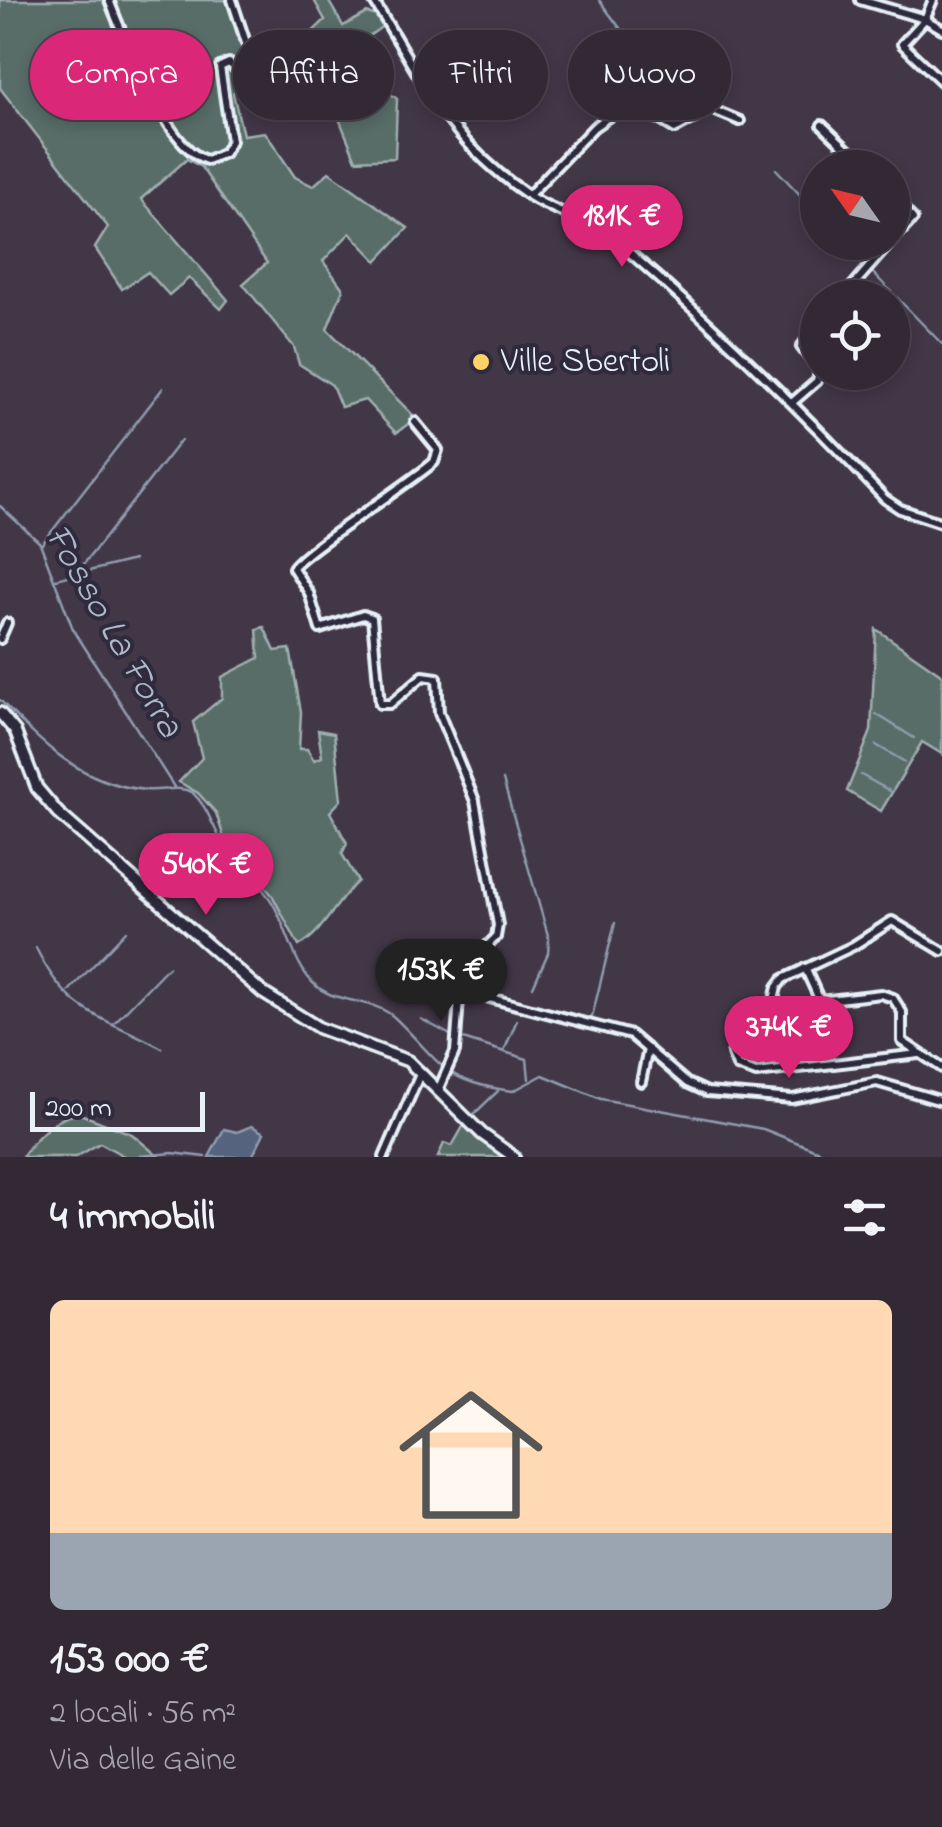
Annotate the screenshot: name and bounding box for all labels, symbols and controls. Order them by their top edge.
chip: Compra [30,30,213,120]
chip: Affitta [233,30,394,120]
chip: Filtri [414,30,548,120]
chip: Nuovo [568,30,731,120]
north arrow [800,150,910,260]
map controls [800,150,910,390]
pin: 181K € [541,185,703,270]
text: 181K € [583,194,661,241]
button: locate [800,280,910,390]
place label: Ville Sbertoli [500,337,670,388]
marker: Ville Sbertoli [470,351,492,373]
water label: Fosso La Forra [28,515,196,749]
pin: 540K € [125,833,287,918]
text: 540K € [160,842,252,889]
pin: 153K € [360,939,522,1024]
text: 153K € [397,948,485,995]
pin: 374K € [708,996,870,1081]
text: 374K € [746,1005,832,1052]
scale bar [30,1087,205,1132]
text: 200 m [45,1089,112,1130]
text: 4 immobili [50,1187,215,1248]
icon: filters [837,1190,892,1245]
icon: home [381,1365,561,1545]
text: 153 000 € [50,1630,209,1691]
text: 2 locali · 56 m² [50,1691,236,1738]
text: Via delle Gaine [50,1738,236,1785]

